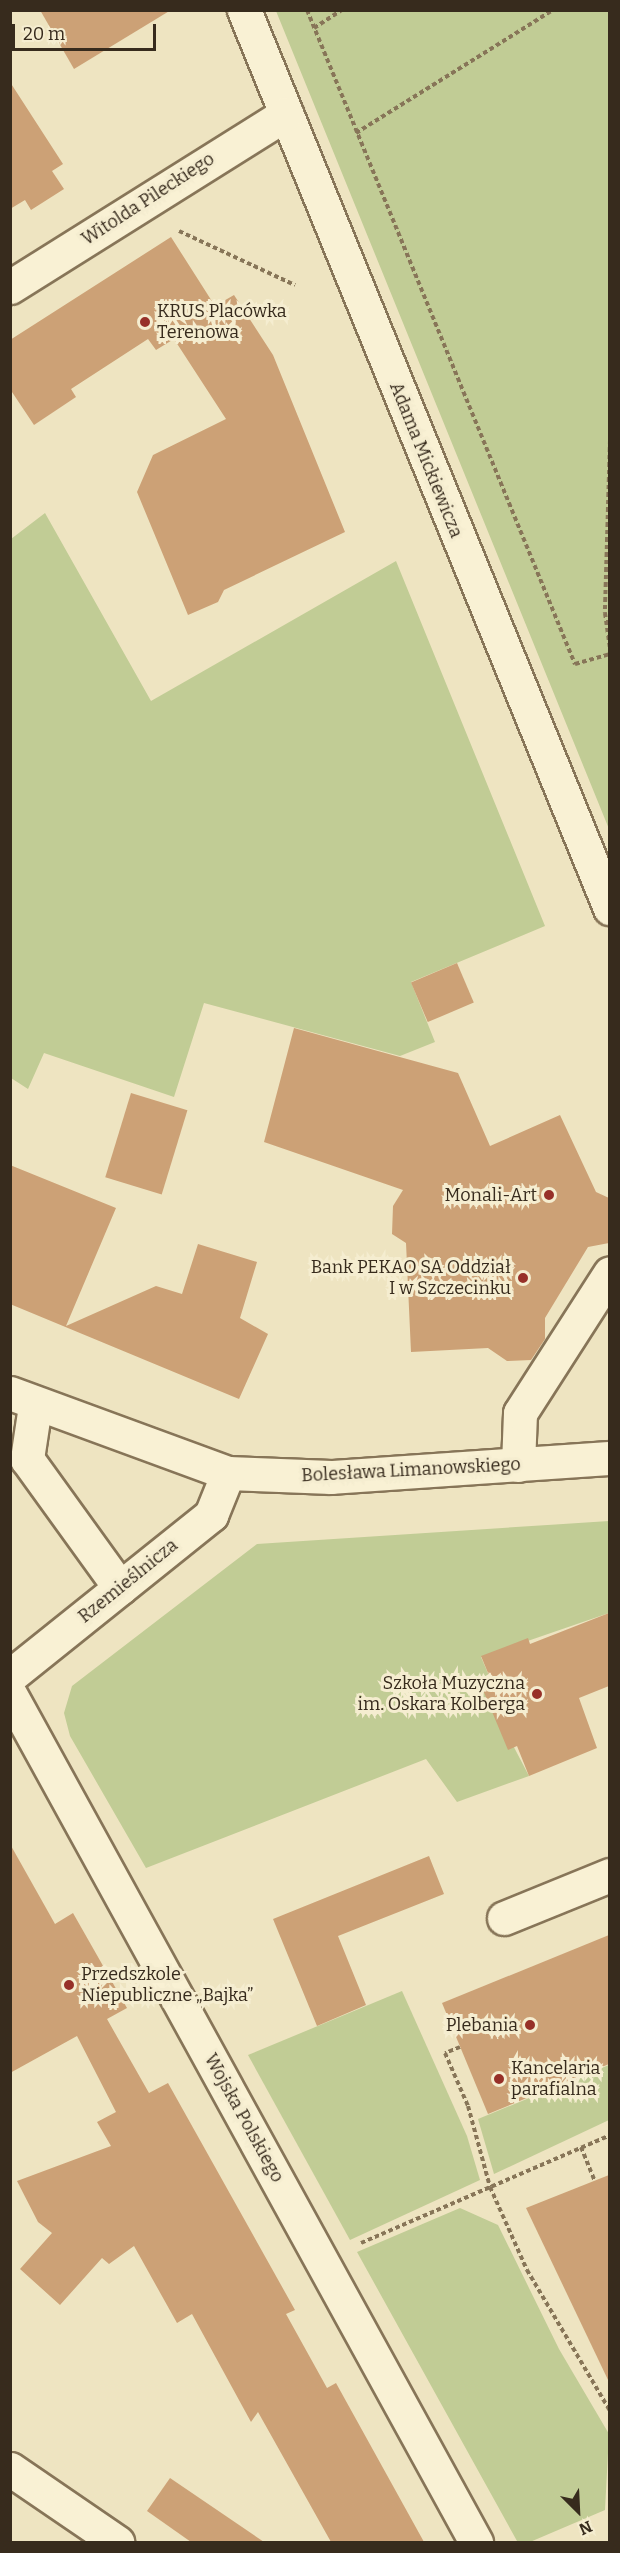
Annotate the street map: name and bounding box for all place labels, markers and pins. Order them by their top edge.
place label: KRUS Placówka Terenowa [157,301,287,344]
marker: KRUS Placówka Terenowa [138,315,152,329]
place label: Monali-Art [445,1184,537,1206]
marker: Monali-Art [542,1188,556,1202]
place label: Bank PEKAO SA Oddział I w Szczecinku [311,1257,511,1300]
marker: Bank PEKAO SA Oddział I w Szczecinku [516,1271,530,1285]
place label: Szkoła Muzyczna im. Oskara Kolberga [358,1673,525,1716]
marker: Szkoła Muzyczna im. Oskara Kolberga [530,1687,544,1701]
place label: Przedszkole Niepubliczne „Bajka” [81,1964,253,2006]
marker: Przedszkole Niepubliczne „Bajka” [62,1978,76,1992]
place label: Plebania [446,2014,518,2036]
marker: Plebania [523,2018,537,2032]
place label: Kancelaria parafialna [511,2058,600,2100]
marker: Kancelaria parafialna [492,2072,506,2086]

